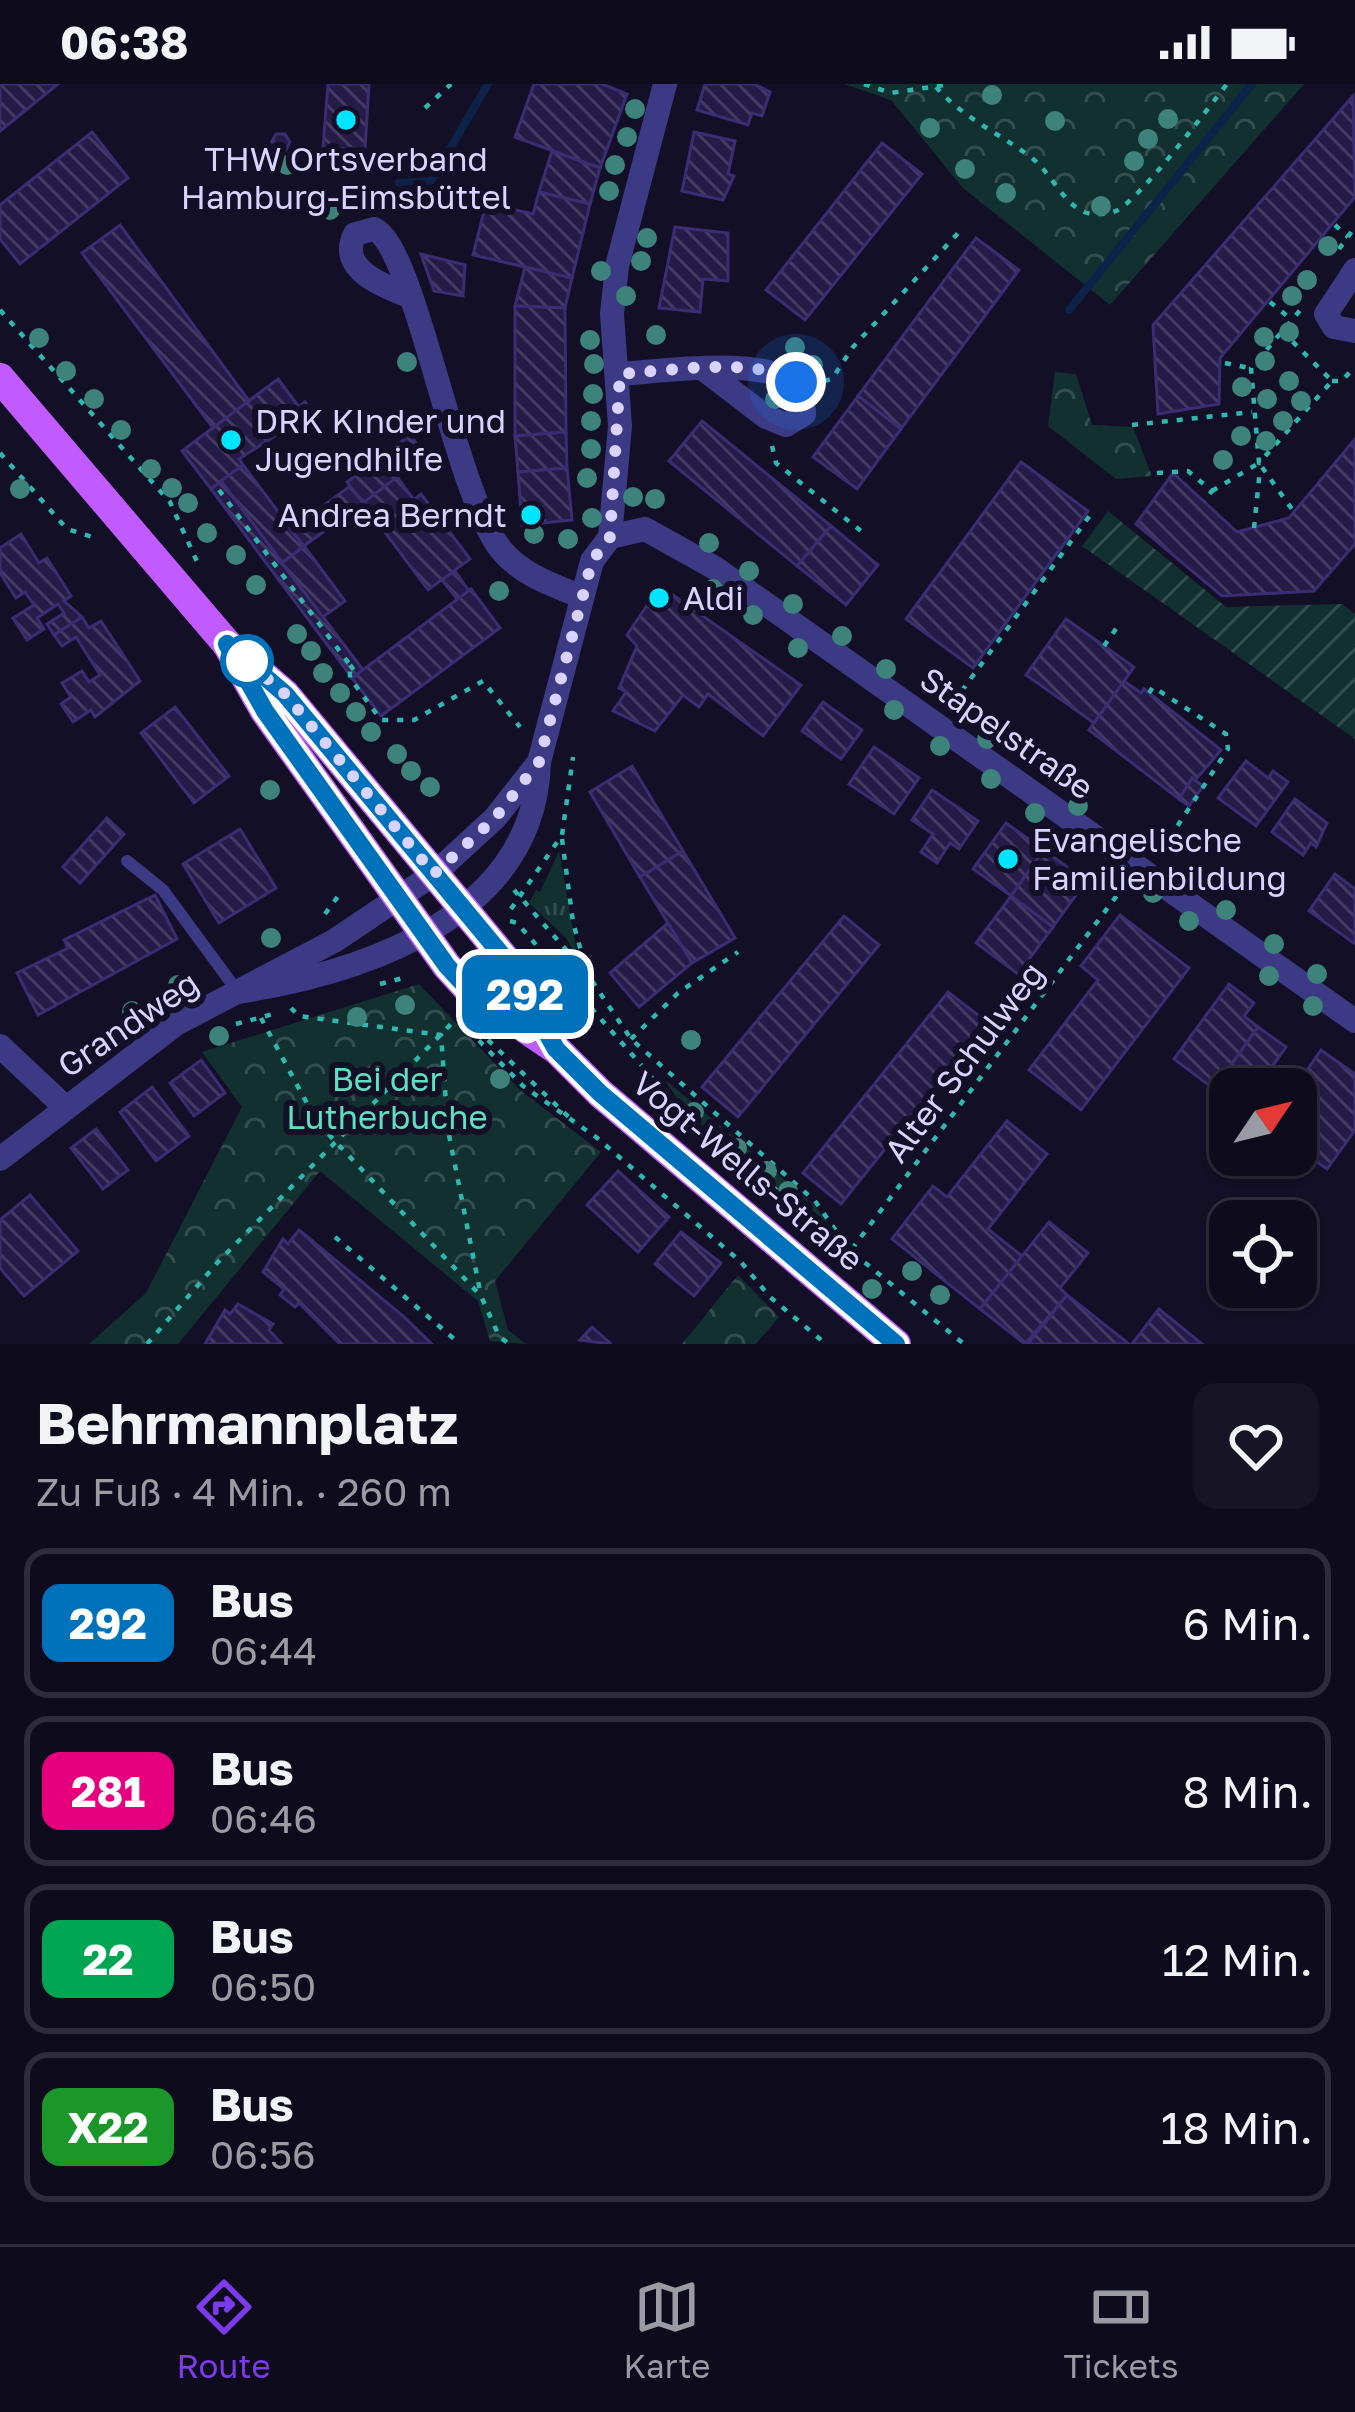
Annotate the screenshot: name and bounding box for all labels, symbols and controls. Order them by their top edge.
text: 06:38 [60,15,188,69]
marker: THW Ortsverband Hamburg-Eimsbüttel [333,107,359,133]
place label: THW Ortsverband Hamburg-Eimsbüttel [181,139,511,216]
your location [766,352,826,412]
place label: DRK KInder und Jugendhilfe [255,401,506,478]
marker: DRK KInder und Jugendhilfe [218,427,244,453]
place label: Andrea Berndt [278,495,507,534]
marker: Andrea Berndt [518,502,544,528]
place label: Aldi [683,578,744,617]
marker: Aldi [646,585,672,611]
unlabelled marker [222,636,272,686]
street label: Stapelstraße [913,659,1101,807]
place label: Evangelische Familienbildung [1032,820,1287,897]
marker: Evangelische Familienbildung [995,846,1021,872]
street label: Alter Schulweg [876,954,1051,1169]
line badge: 292 [456,955,594,1033]
street label: Grandweg [50,962,205,1085]
text: 292 [486,969,564,1019]
park label: Bei der Lutherbuche [286,1059,488,1136]
street label: Vogt-Wells-Straße [625,1063,872,1278]
north arrow [1209,1068,1317,1176]
map controls [1209,1068,1317,1308]
button: locate [1209,1200,1317,1308]
button: heart [1193,1383,1319,1509]
text: Behrmannplatz [36,1388,458,1457]
text: Zu Fuß · 4 Min. · 260 m [36,1468,452,1515]
text: Bus [210,1573,294,1627]
text: 6 Min. [1183,1596,1313,1650]
text: 292 [69,1598,147,1648]
text: 06:44 [210,1627,317,1674]
text: Bus [210,1741,294,1795]
text: 8 Min. [1182,1764,1313,1818]
text: 281 [71,1766,145,1816]
text: 06:46 [210,1795,317,1842]
text: Bus [210,1909,294,1963]
text: 12 Min. [1162,1932,1313,1986]
text: 22 [82,1934,134,1984]
text: 06:50 [210,1963,316,2010]
text: Bus [210,2077,294,2131]
text: 18 Min. [1161,2100,1313,2154]
text: X22 [67,2102,149,2152]
text: 06:56 [210,2131,316,2178]
tab: Route [176,2274,271,2385]
tab: Karte [624,2274,711,2385]
tab: Tickets [1063,2274,1179,2385]

